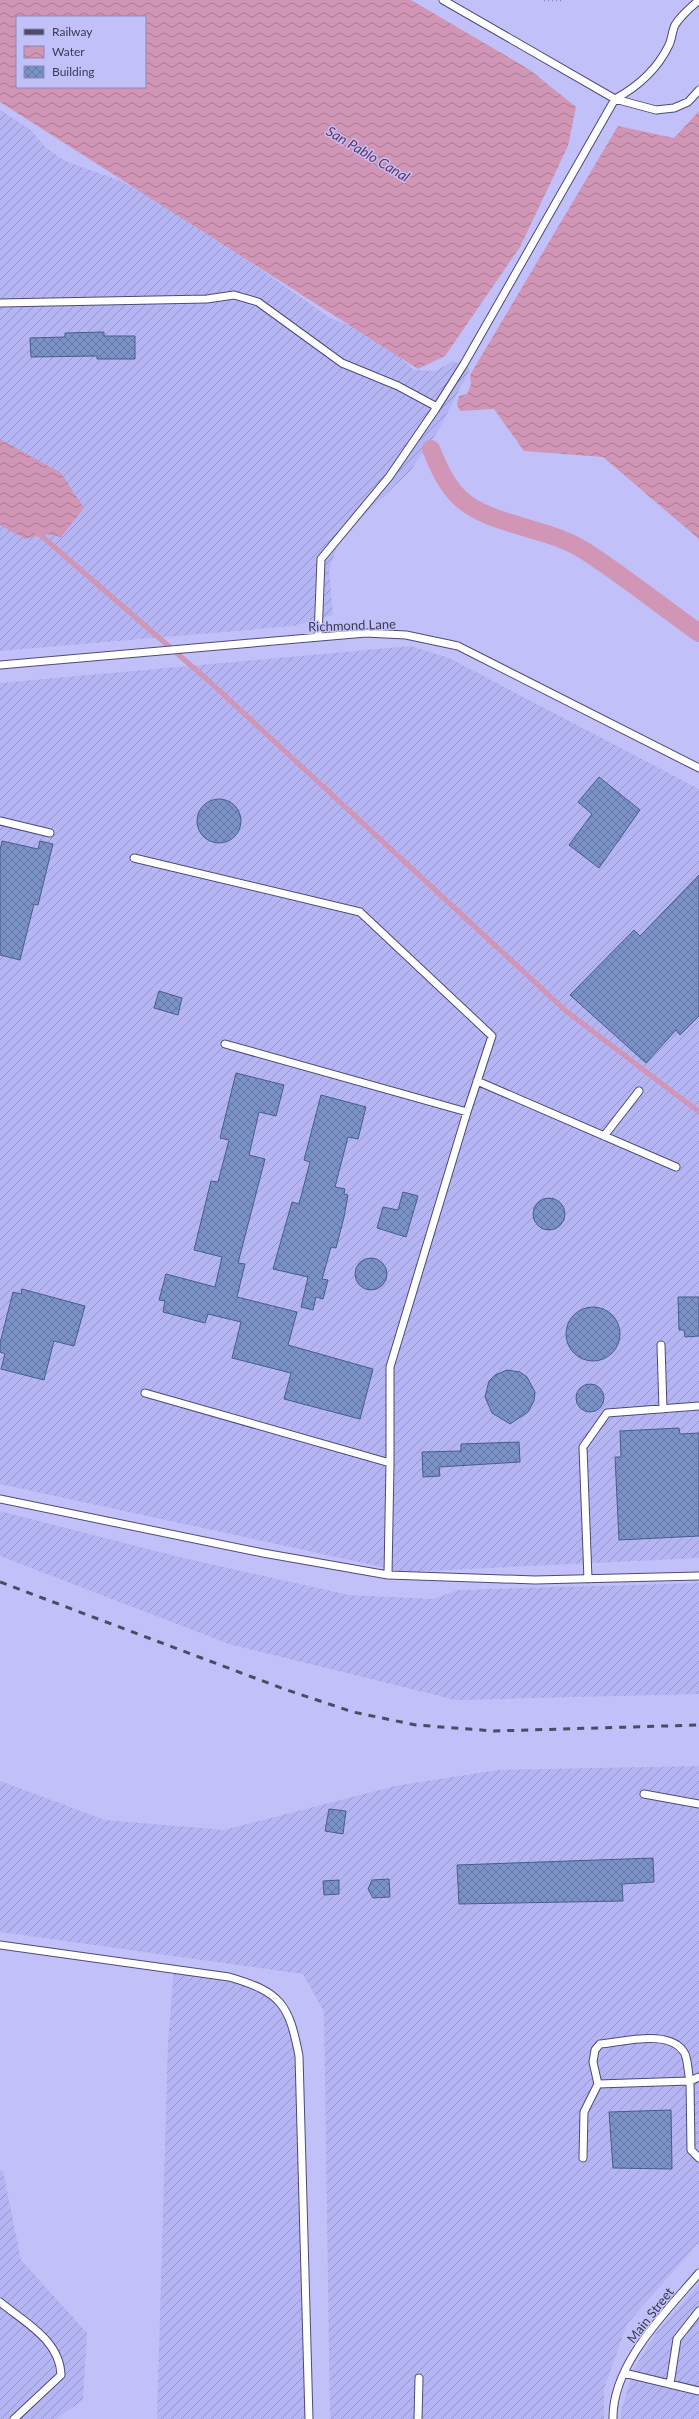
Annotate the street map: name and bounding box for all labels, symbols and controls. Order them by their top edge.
legend [16,16,146,88]
text: Railway [52,24,93,39]
text: Water [52,44,85,59]
text: Building [52,64,95,79]
water label: San Pablo Canal [324,122,413,185]
street label: Richmond Lane [308,615,396,635]
street label: Main Street [623,2284,677,2346]

